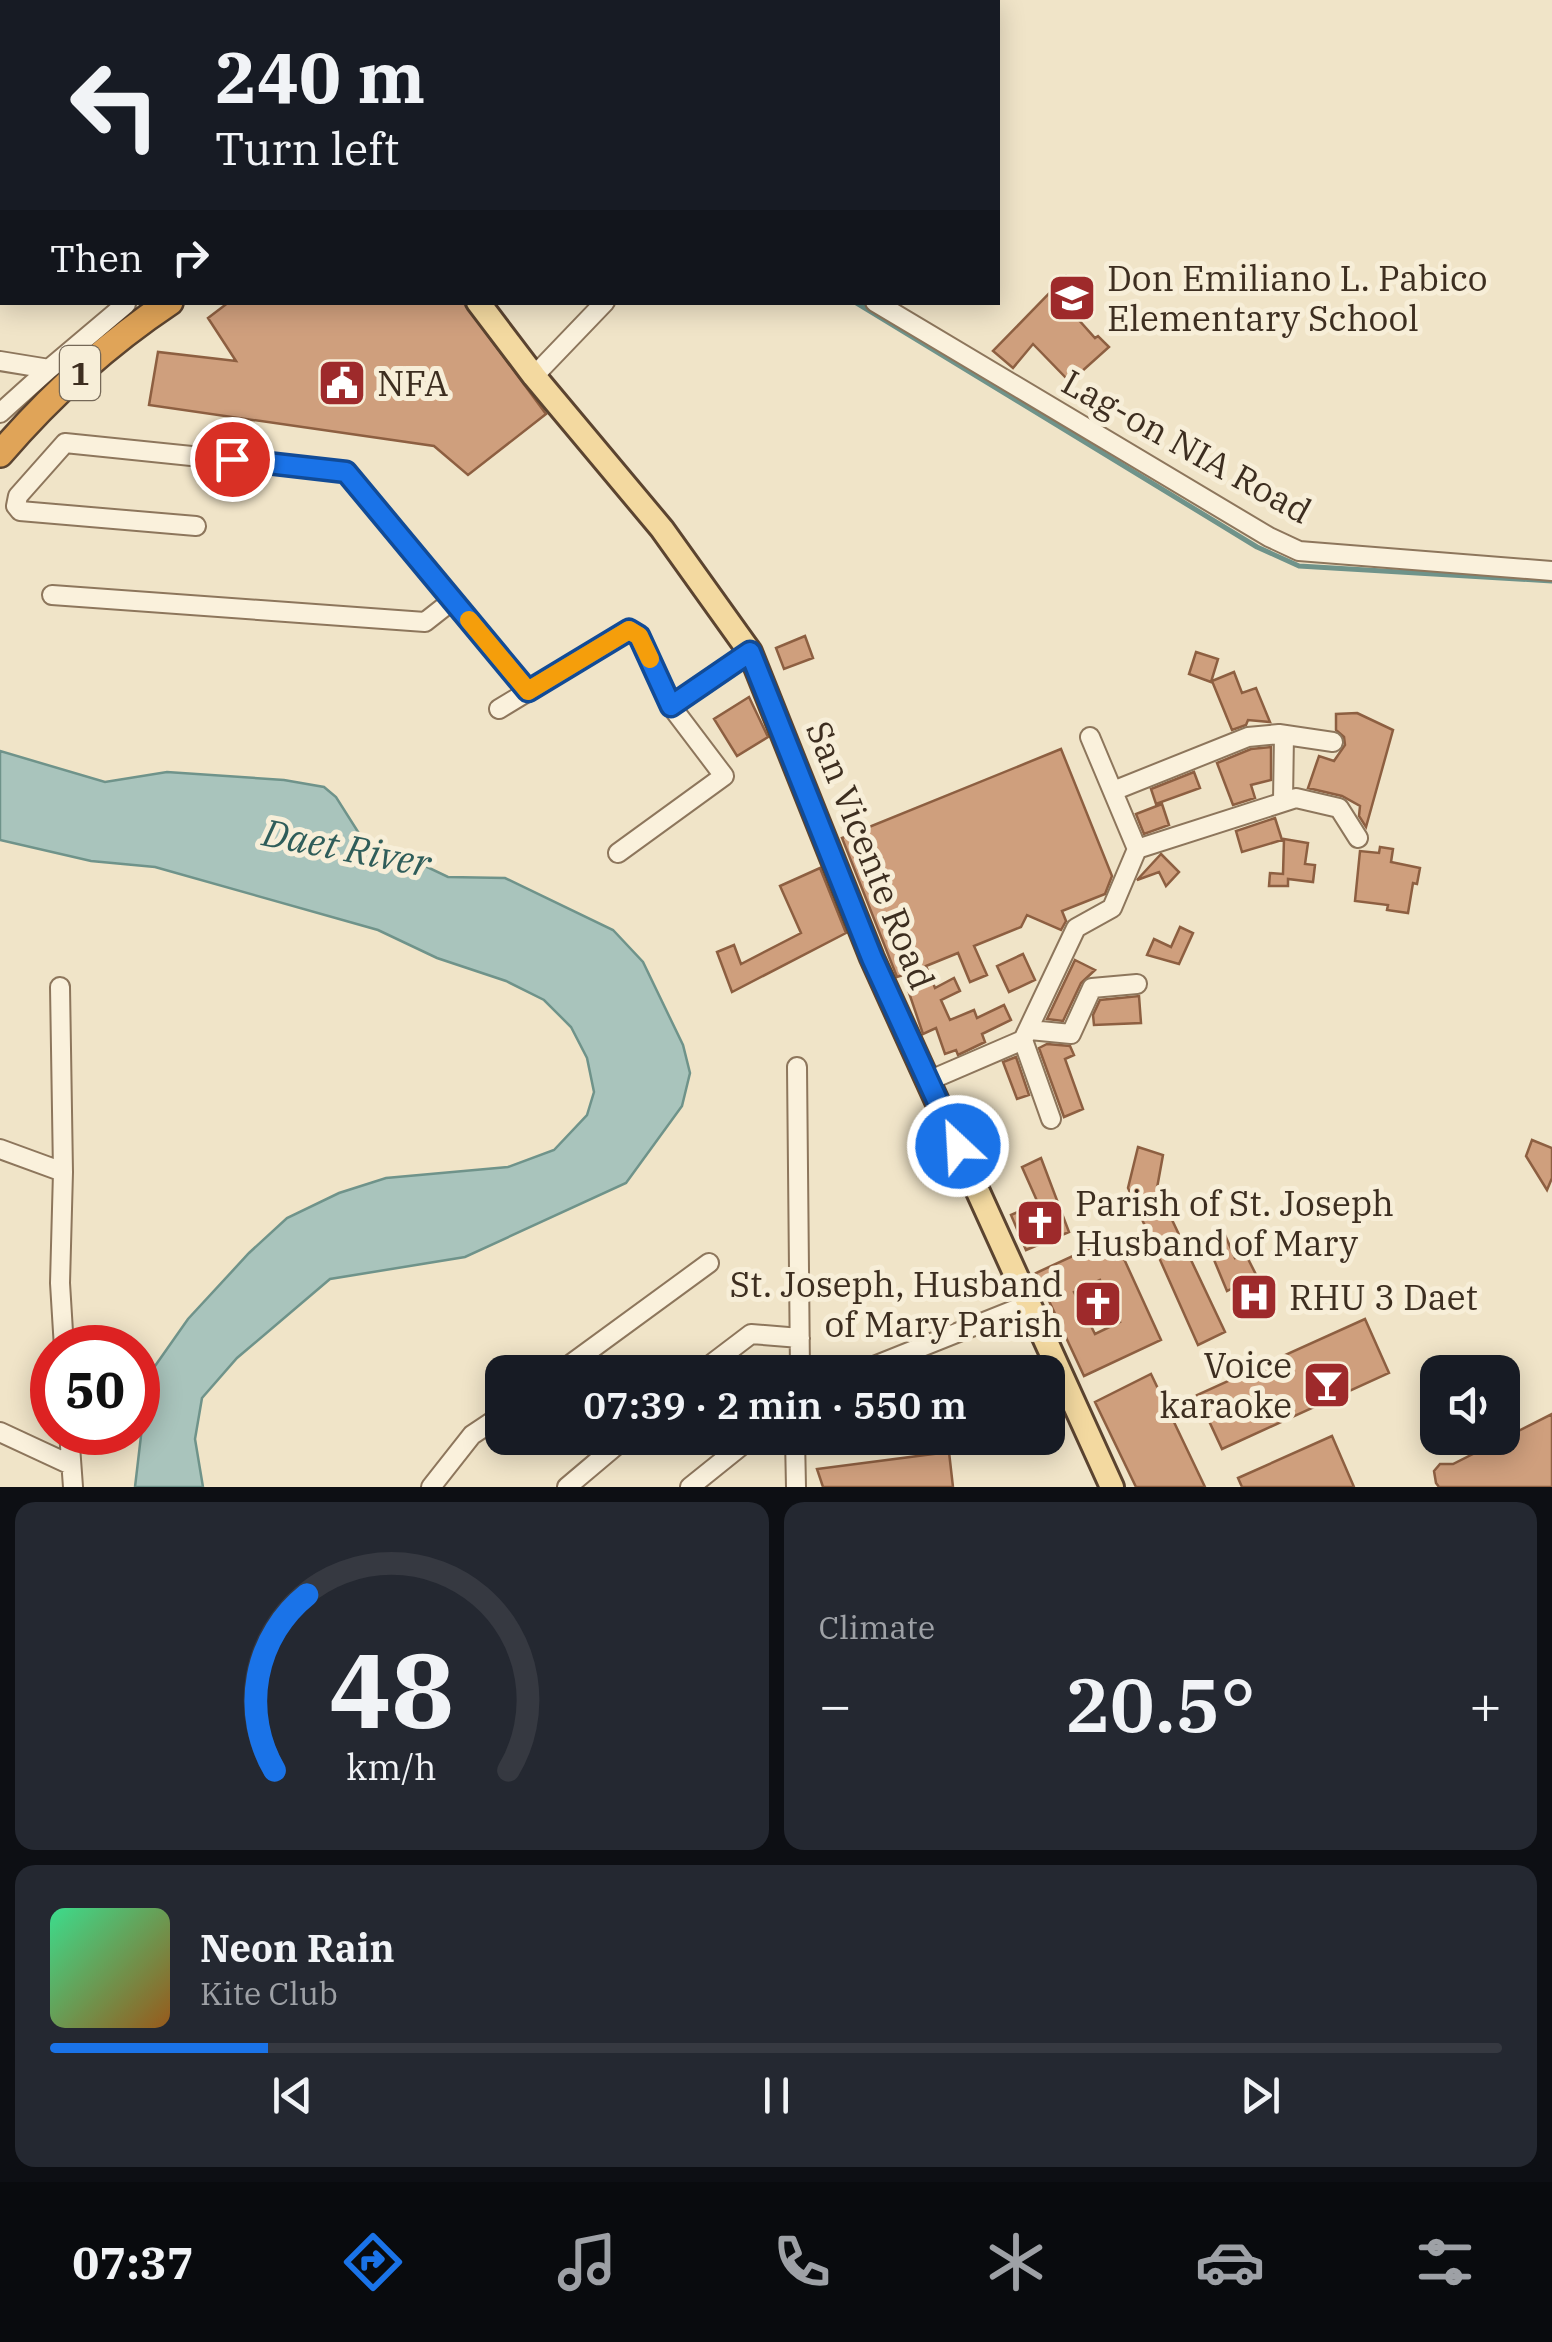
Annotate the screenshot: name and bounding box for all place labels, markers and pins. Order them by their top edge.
place label: Don Emiliano L. Pabico Elementary School [1107,255,1487,341]
school or university icon: Don Emiliano L. Pabico Elementary School [1046,272,1098,324]
public building icon: NFA [316,357,368,409]
place label: NFA [377,360,448,406]
pin [190,417,275,502]
place label: Parish of St. Joseph Husband of Mary [1075,1180,1394,1266]
church icon: Parish of St. Joseph Husband of Mary [1014,1197,1066,1249]
place label: St. Joseph, Husband of Mary Parish [730,1261,1063,1347]
hospital icon: RHU 3 Daet [1228,1271,1280,1323]
place label: RHU 3 Daet [1289,1274,1478,1320]
church icon: St. Joseph, Husband of Mary Parish [1072,1278,1124,1330]
place label: Voice karaoke [1159,1342,1292,1428]
bar icon: Voice karaoke [1301,1359,1353,1411]

